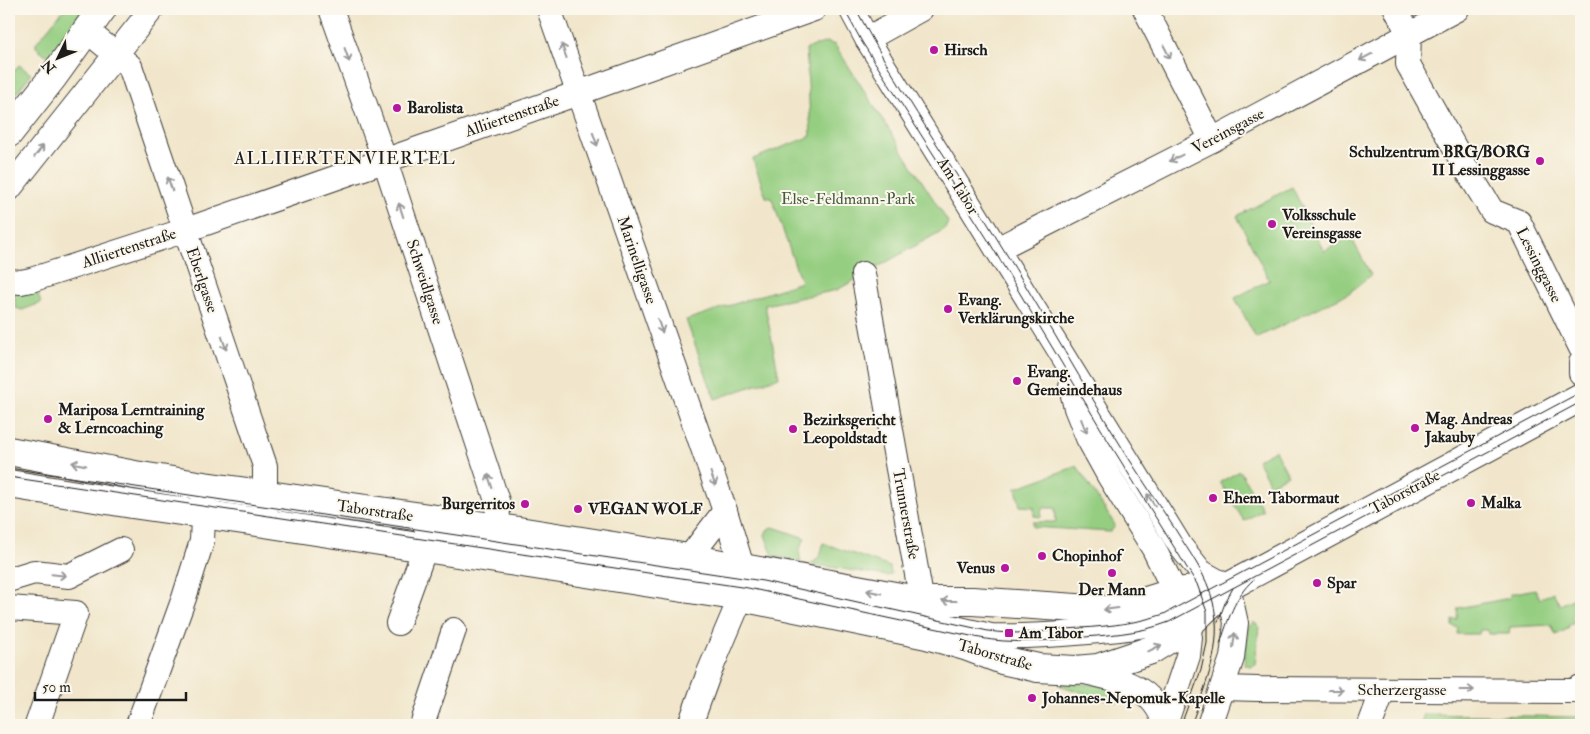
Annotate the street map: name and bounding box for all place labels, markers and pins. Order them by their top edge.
place label: Hirsch [944,40,988,60]
marker: Hirsch [928,44,940,56]
place label: Barolista [407,98,464,118]
marker: Barolista [391,102,403,114]
place label: Schulzentrum BRG/BORG II Lessinggasse [1349,142,1531,181]
marker: Schulzentrum BRG/BORG II Lessinggasse [1534,155,1546,167]
place label: Volksschule Vereinsgasse [1281,205,1362,244]
marker: Volksschule Vereinsgasse [1266,218,1278,230]
place label: Evang. Verklärungskirche [957,290,1074,329]
marker: Evang. Verklärungskirche [942,303,954,315]
place label: Evang. Gemeindehaus [1027,362,1122,400]
marker: Evang. Gemeindehaus [1011,375,1023,387]
place label: Mariposa Lerntraining & Lerncoaching [57,400,205,439]
place label: Mag. Andreas Jakauby [1424,409,1513,448]
place label: Bezirksgericht Leopoldstadt [803,410,897,449]
marker: Mariposa Lerntraining & Lerncoaching [42,413,54,425]
marker: Mag. Andreas Jakauby [1409,422,1421,434]
marker: Bezirksgericht Leopoldstadt [787,423,799,435]
place label: Ehem. Tabormaut [1223,488,1340,508]
marker: Ehem. Tabormaut [1207,492,1219,504]
place label: Malka [1480,493,1522,513]
place label: Burgerritos [441,494,516,515]
marker: Malka [1465,497,1477,509]
marker: Burgerritos [519,498,531,510]
place label: VEGAN WOLF [587,499,703,519]
marker: VEGAN WOLF [572,503,584,515]
place label: Chopinhof [1052,546,1124,567]
marker: Chopinhof [1036,550,1048,562]
place label: Venus [955,558,996,578]
marker: Venus [999,562,1011,574]
marker: Der Mann [1106,567,1118,579]
place label: Spar [1327,573,1358,594]
marker: Spar [1311,577,1323,589]
place label: Der Mann [1078,580,1147,600]
place label: Am Tabor [1018,623,1084,643]
marker: Am Tabor [1003,627,1015,639]
place label: Johannes-Nepomuk-Kapelle [1041,688,1225,709]
marker: Johannes-Nepomuk-Kapelle [1026,692,1038,704]

